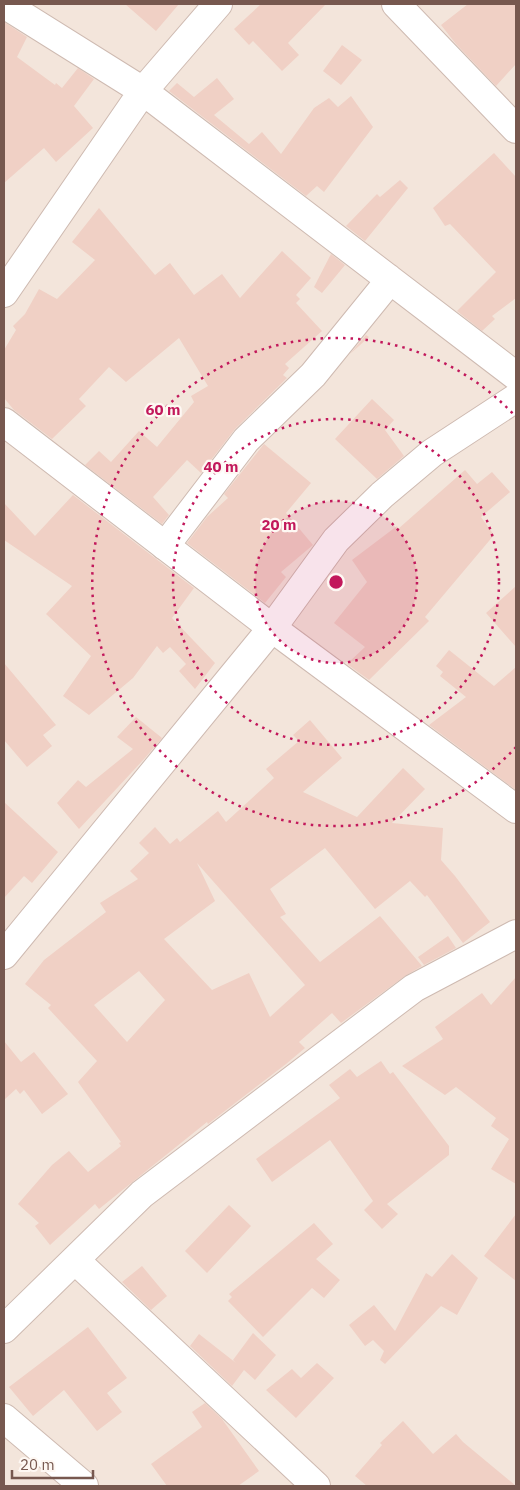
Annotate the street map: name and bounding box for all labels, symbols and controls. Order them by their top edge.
text: 60 m [146,400,180,419]
text: 40 m [204,457,238,476]
text: 20 m [262,515,296,534]
centre of rings [327,573,345,591]
scale bar [12,1448,94,1480]
text: 20 m [20,1455,55,1474]

